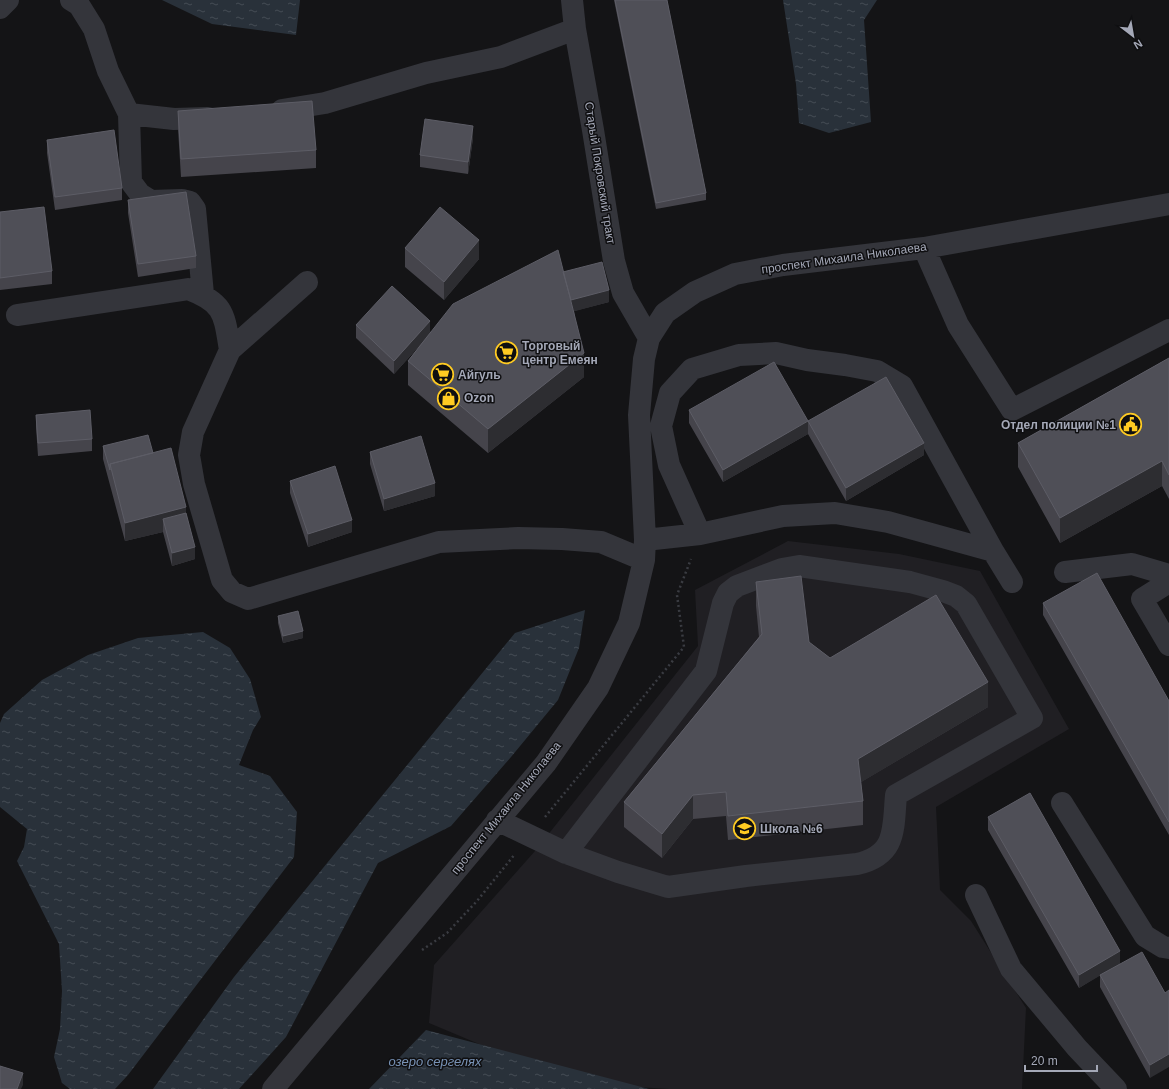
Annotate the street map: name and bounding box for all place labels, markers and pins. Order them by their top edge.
place label: Торговый центр Емеян [522,339,598,367]
supermarket icon: Торговый центр Емеян [493,340,519,366]
supermarket icon: Айгуль [430,362,456,388]
place label: Айгуль [458,368,501,382]
shop icon: Ozon [435,385,461,411]
place label: Ozon [464,391,494,405]
public building icon: Отдел полиции №1 [1118,412,1144,438]
place label: Отдел полиции №1 [1001,418,1116,432]
school or university icon: Школа №6 [732,816,758,842]
place label: Школа №6 [760,822,823,836]

